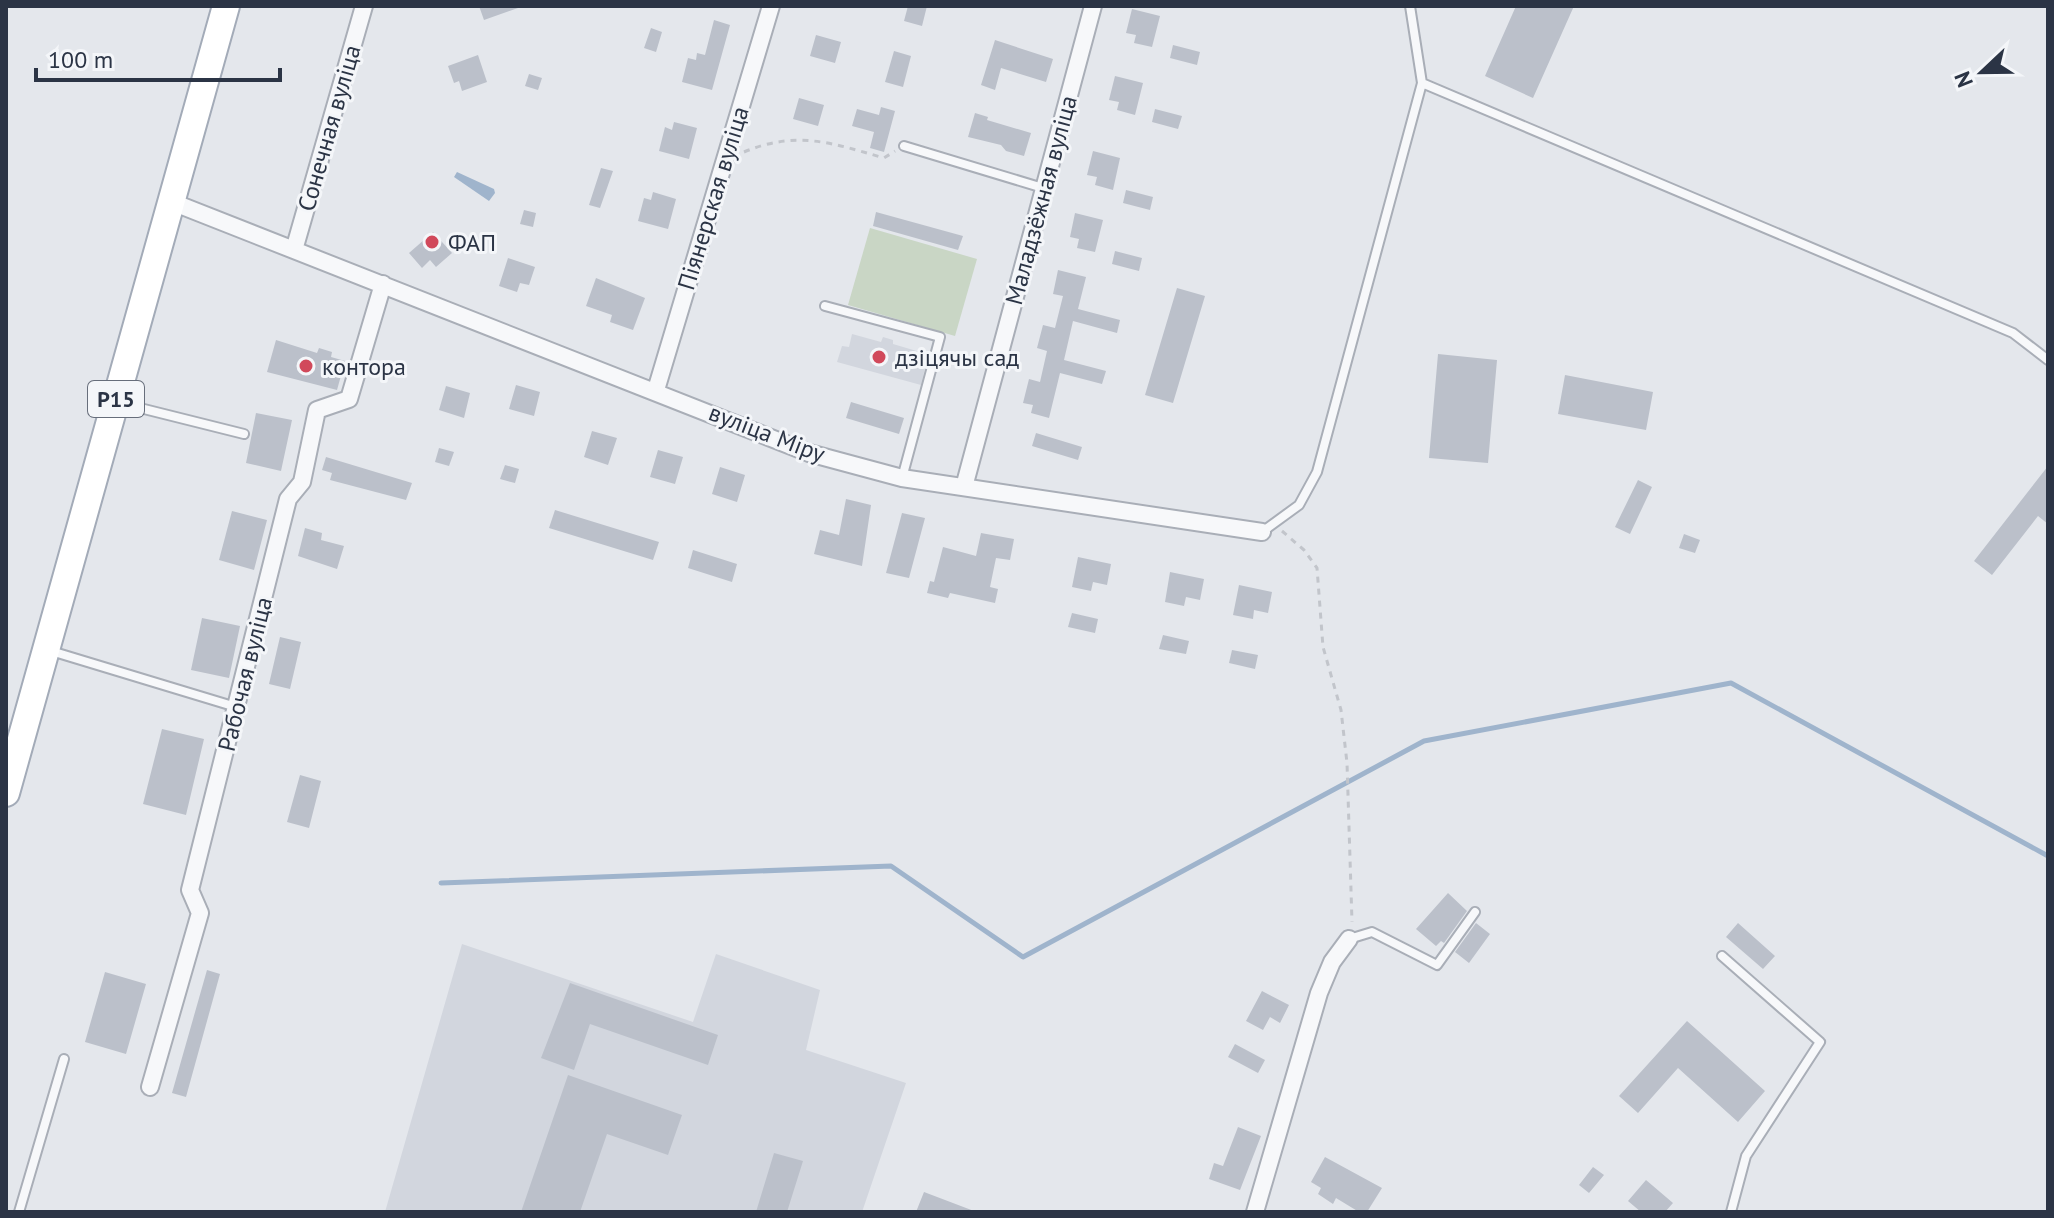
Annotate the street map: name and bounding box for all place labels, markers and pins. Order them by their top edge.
place label: ФАП [448,227,496,258]
marker: ФАП [423,233,441,251]
place label: дзіцячы сад [895,342,1019,373]
marker: дзіцячы сад [870,348,888,366]
place label: контора [322,351,406,382]
marker: контора [297,357,315,375]

